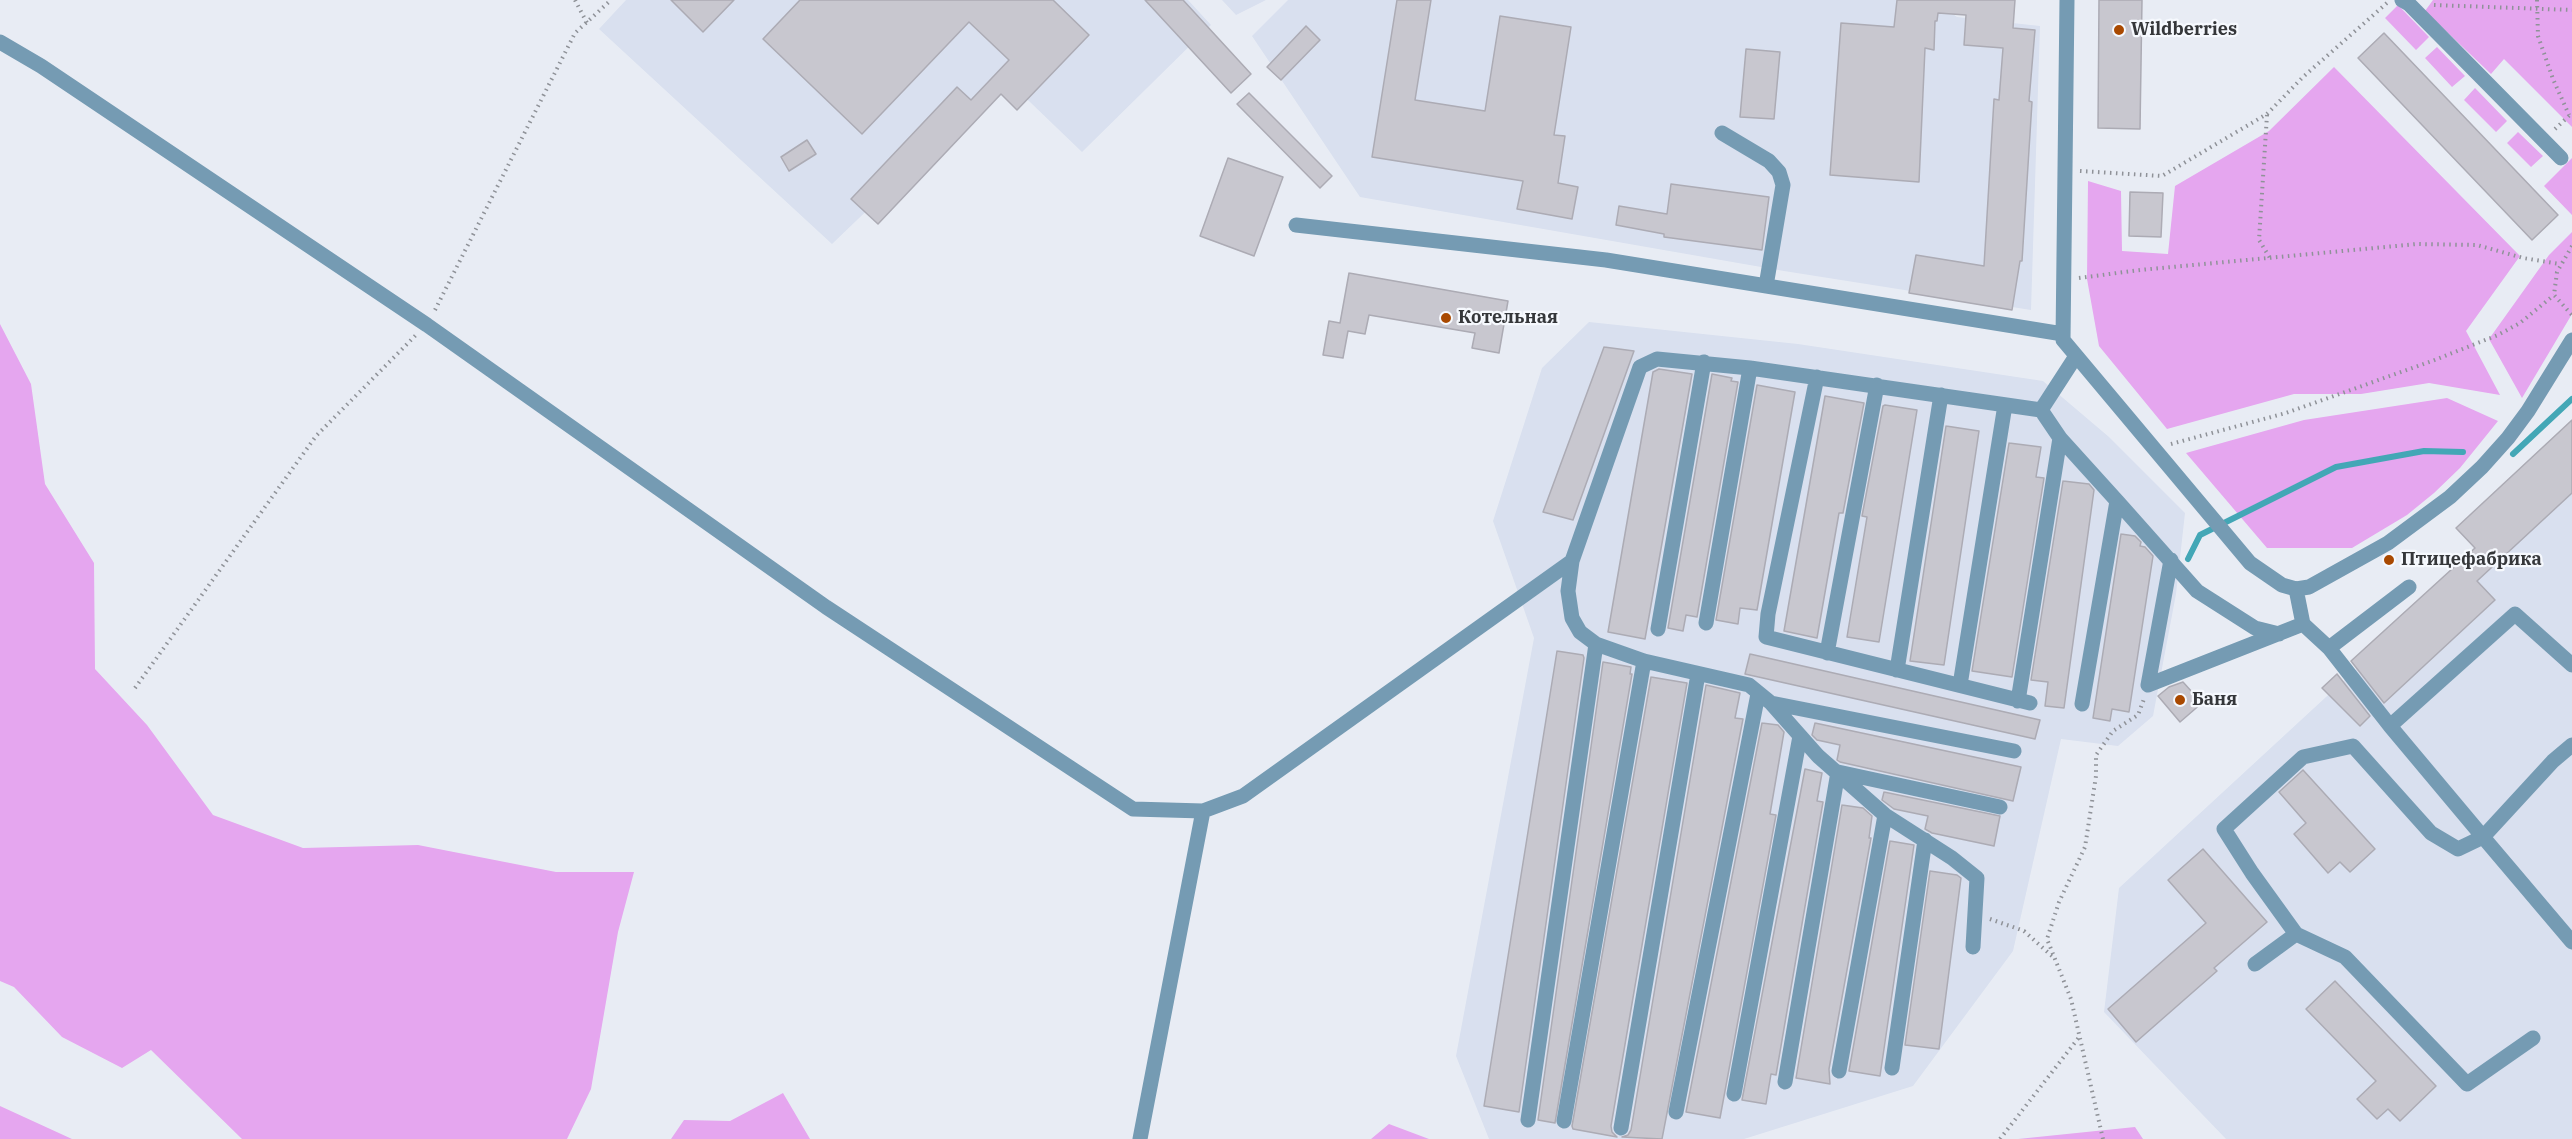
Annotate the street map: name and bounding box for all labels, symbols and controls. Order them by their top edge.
place label: Wildberries [2131,19,2237,41]
marker: Wildberries [2112,23,2126,37]
place label: Котельная [1458,307,1558,329]
marker: Котельная [1439,311,1453,325]
place label: Птицефабрика [2401,549,2542,571]
marker: Птицефабрика [2382,553,2396,567]
place label: Баня [2192,689,2237,711]
marker: Баня [2173,693,2187,707]

